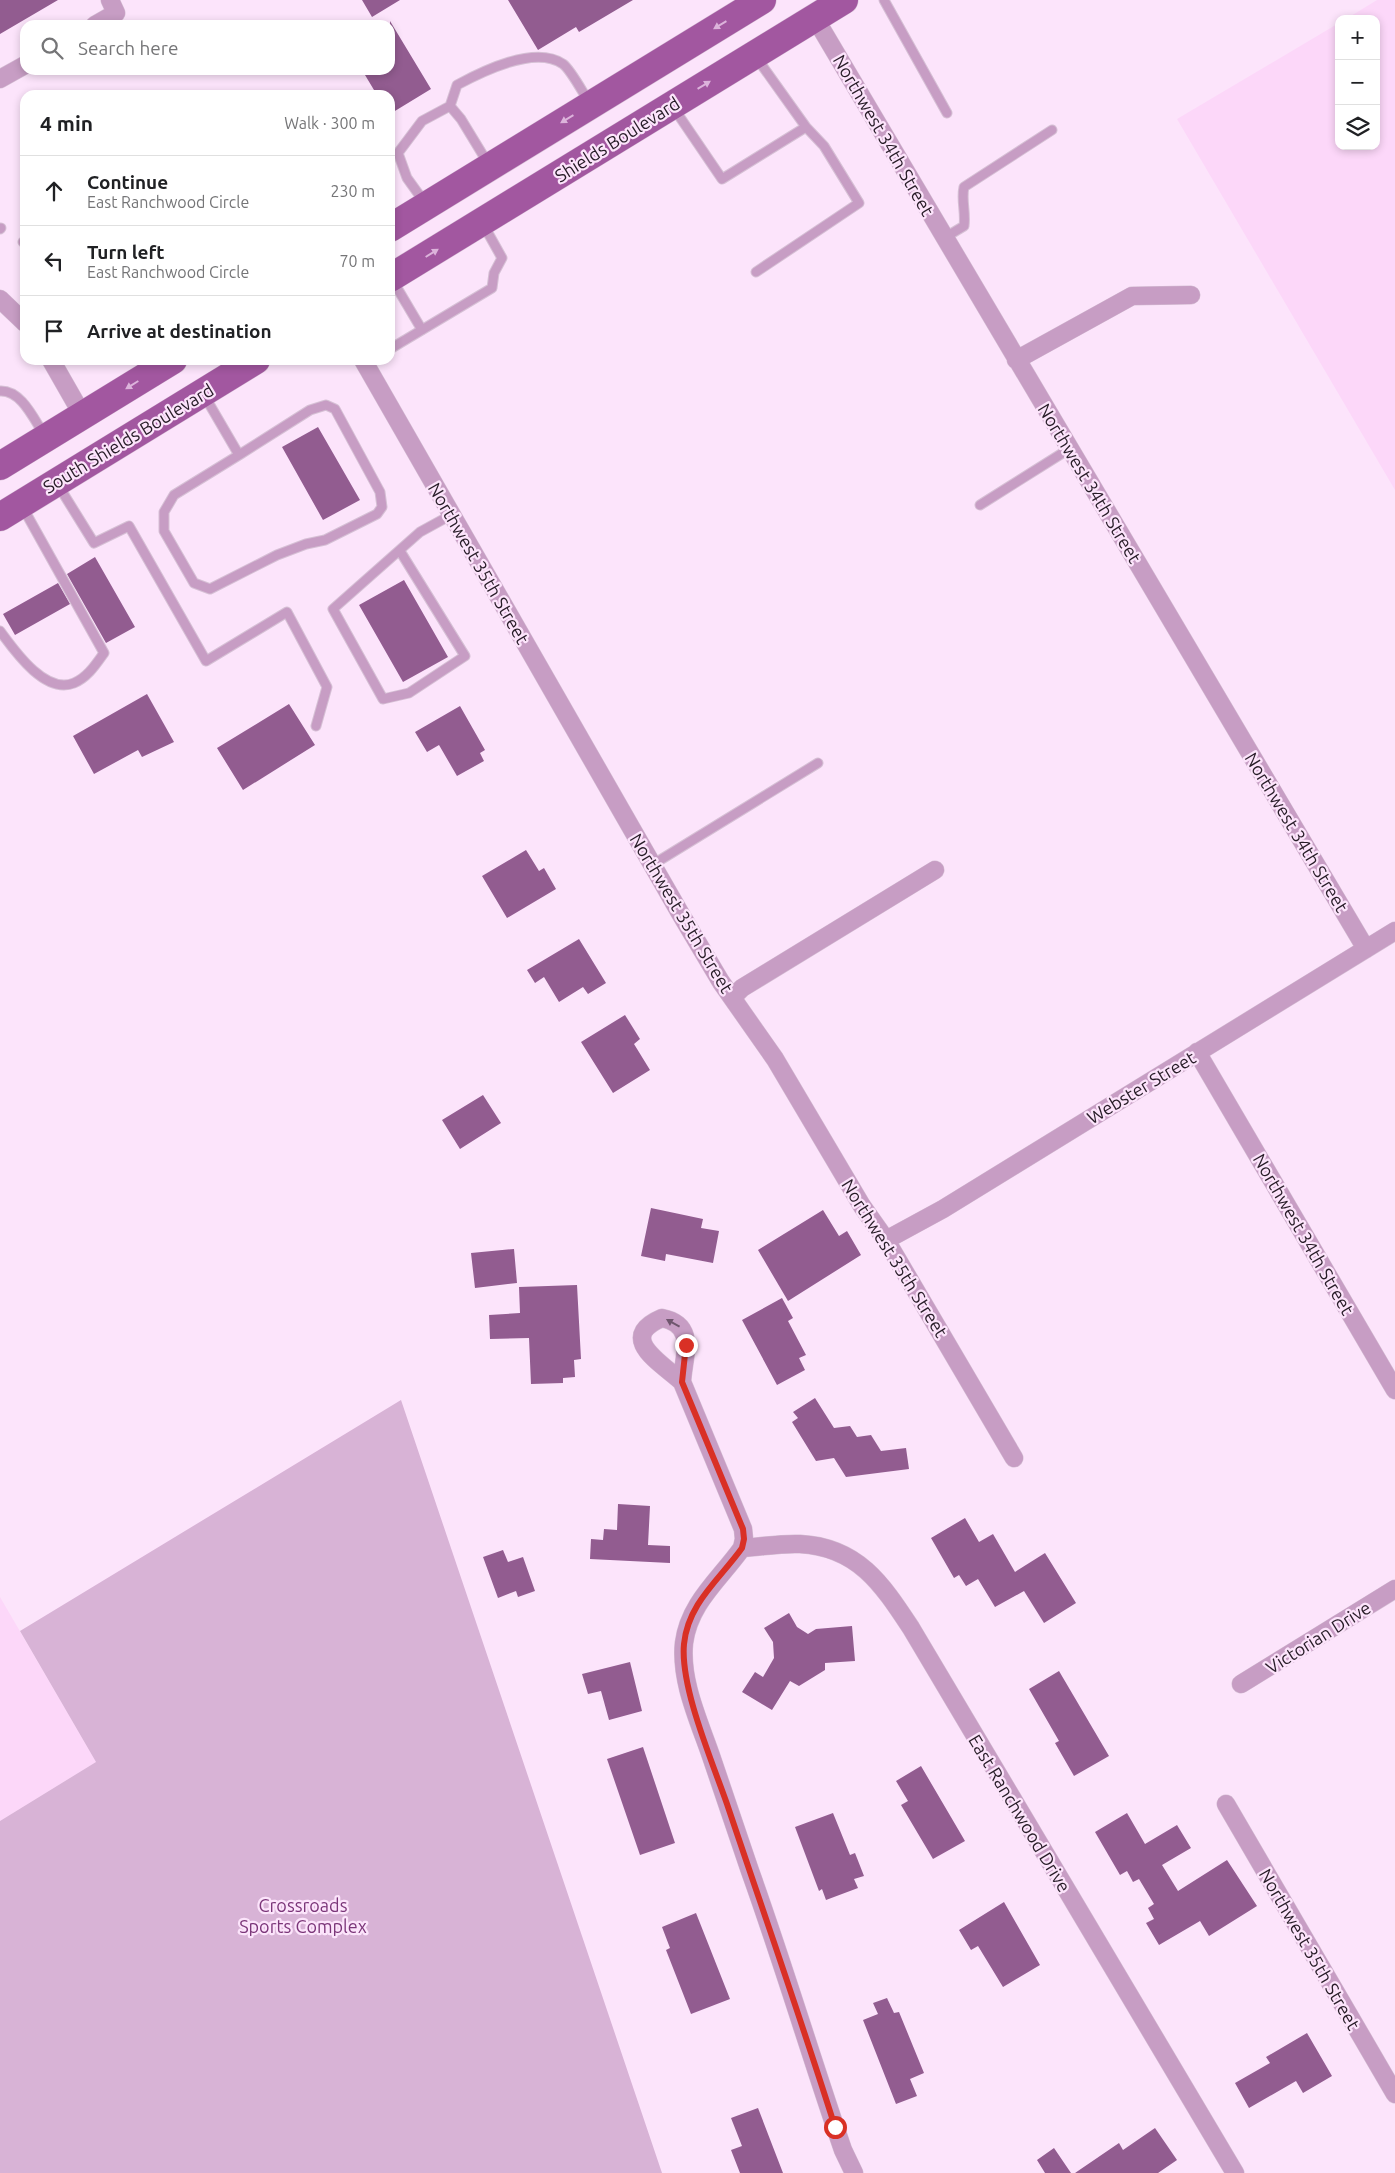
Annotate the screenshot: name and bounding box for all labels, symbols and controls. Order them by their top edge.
map controls [1335,15,1380,150]
button: + [1335,15,1380,60]
search box [20,20,395,75]
one-way arrow [714,21,727,30]
icon: search [38,34,66,62]
text: Search here [78,37,178,59]
street label: Northwest 34th Street [830,51,938,219]
button: − [1335,60,1380,105]
one-way arrow [698,81,711,90]
street label: Shields Boulevard [551,93,683,185]
button: layers [1335,105,1380,150]
text: 4 min [40,111,93,135]
text: Walk · 300 m [284,114,375,132]
one-way arrow [560,115,573,124]
text: Continue [87,171,168,193]
icon: ahead [40,177,68,205]
text: 230 m [330,182,375,200]
text: East Ranchwood Circle [87,193,249,211]
text: Turn left [87,241,165,263]
icon: left [40,247,68,275]
one-way arrow [425,248,438,257]
text: 70 m [339,252,375,270]
text: East Ranchwood Circle [87,263,249,281]
icon: arrive [40,317,68,345]
text: Arrive at destination [87,320,272,342]
street label: South Shields Boulevard [39,379,217,497]
one-way arrow [125,381,138,390]
street label: Northwest 34th Street [1034,400,1146,566]
street label: Northwest 35th Street [425,479,533,647]
street label: Northwest 34th Street [1241,749,1353,915]
street label: Northwest 35th Street [626,830,738,996]
street label: Webster Street [1083,1047,1199,1127]
street label: Northwest 34th Street [1250,1150,1358,1318]
street label: Northwest 35th Street [838,1175,952,1341]
one-way arrow [665,1319,680,1327]
route end [675,1334,698,1357]
street label: Victorian Drive [1262,1597,1374,1677]
street label: East Ranchwood Drive [965,1731,1075,1895]
street label: Northwest 35th Street [1256,1865,1364,2033]
park label: Crossroads Sports Complex [239,1895,367,1936]
route start [824,2116,847,2139]

